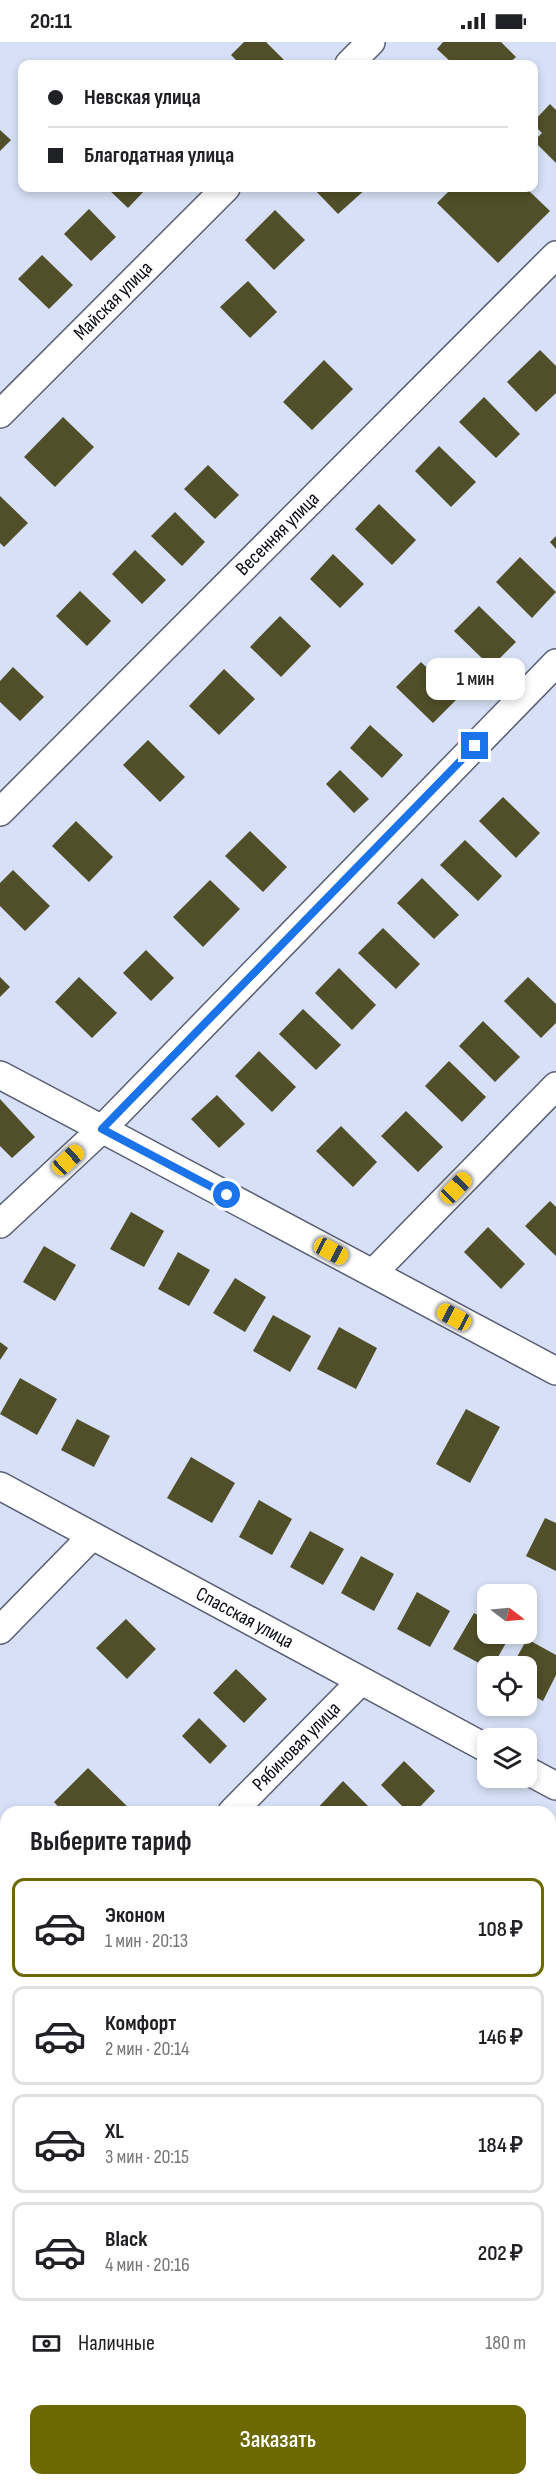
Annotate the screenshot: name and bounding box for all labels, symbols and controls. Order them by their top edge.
text: 20:11 [30,8,72,35]
text: Невская улица [84,84,201,111]
text: Благодатная улица [84,142,234,169]
street label: Майская улица [69,256,158,345]
street label: Весенняя улица [231,487,324,581]
callout: 1 мин [426,659,524,701]
text: 1 мин [457,667,494,691]
route end [461,732,488,759]
car [49,1141,87,1179]
car [437,1169,475,1207]
route start [213,1181,240,1208]
car [311,1235,351,1267]
car [434,1301,474,1333]
street label: Спасская улица [192,1582,298,1654]
north arrow [477,1584,537,1644]
map controls [477,1584,537,1788]
button: locate [477,1656,537,1716]
street label: Рябиновая улица [247,1697,346,1796]
button: layers [477,1728,537,1788]
text: Выберите тариф [30,1826,192,1858]
icon: car [33,1901,87,1955]
text: Эконом [105,1902,165,1929]
text: 108 ₽ [478,1916,523,1943]
text: 1 мин · 20:13 [105,1929,188,1953]
icon: car [33,2009,87,2063]
text: Комфорт [105,2010,176,2037]
text: 146 ₽ [479,2024,523,2051]
text: 2 мин · 20:14 [105,2037,189,2061]
icon: car [33,2117,87,2171]
text: XL [105,2118,124,2145]
text: 184 ₽ [478,2132,523,2159]
text: 3 мин · 20:15 [105,2145,189,2169]
icon: car [33,2225,87,2279]
text: Black [105,2226,147,2253]
text: 202 ₽ [478,2240,523,2267]
text: 4 мин · 20:16 [105,2253,190,2277]
icon: cash [30,2327,63,2360]
text: Наличные [78,2330,155,2357]
text: 180 m [485,2331,526,2355]
button: Заказать [30,2405,526,2474]

